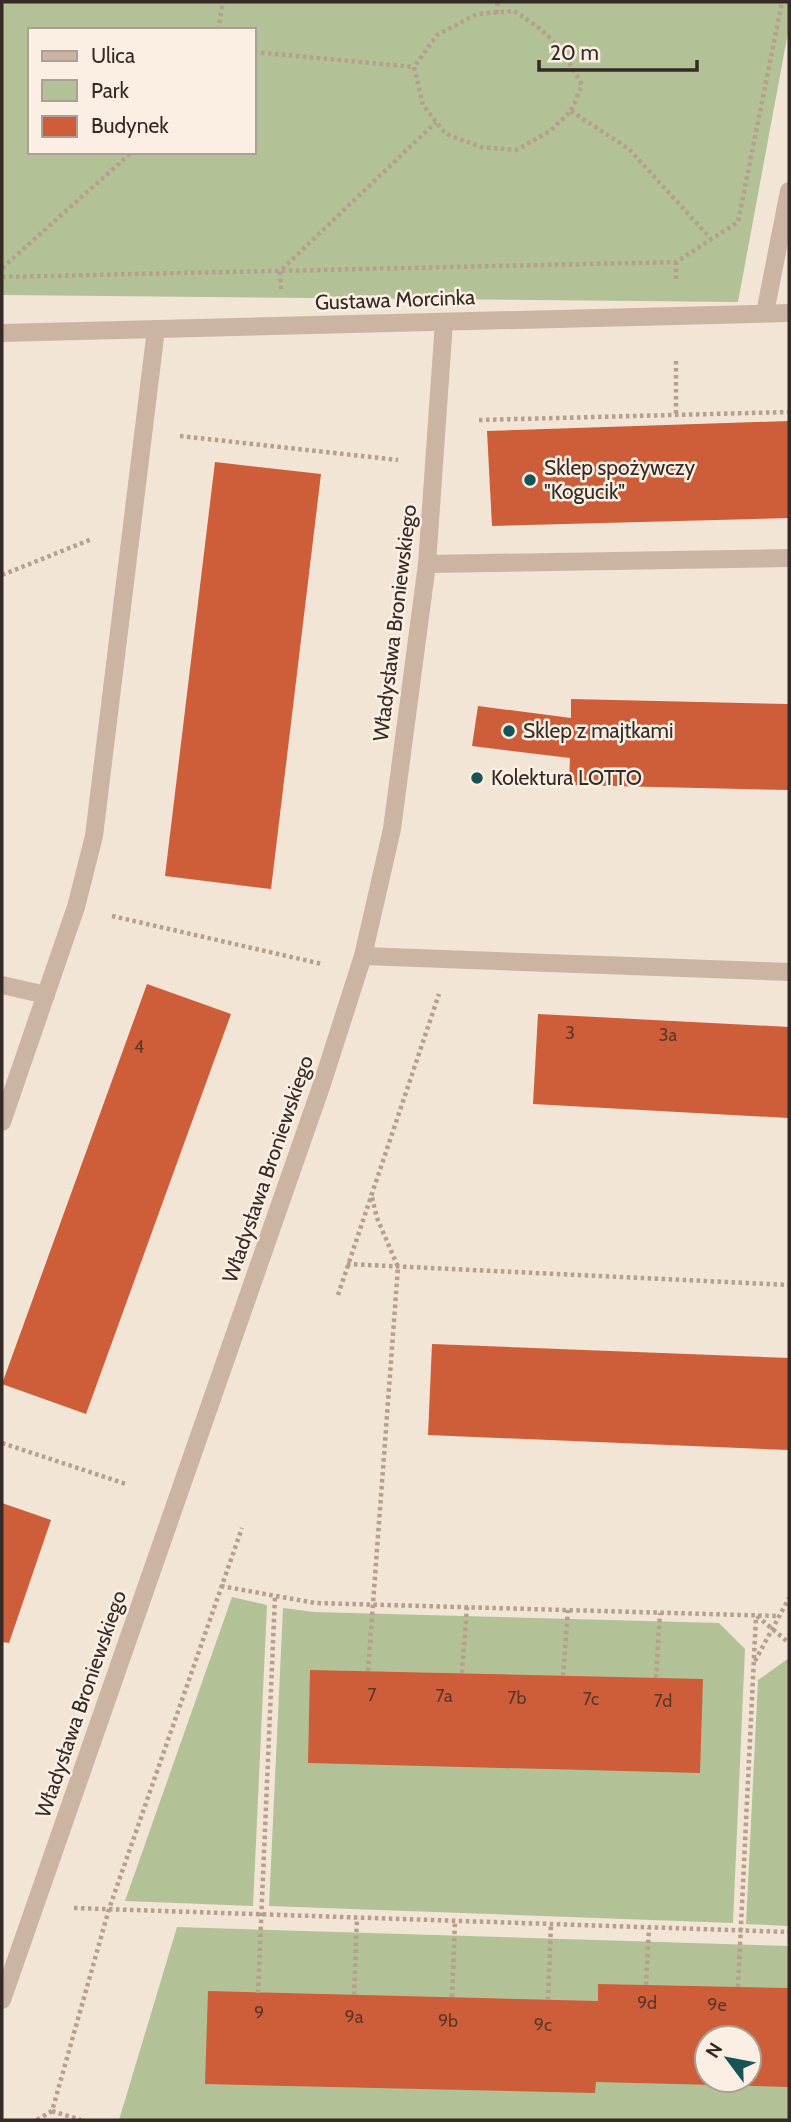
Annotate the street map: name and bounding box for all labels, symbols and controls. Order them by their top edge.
legend [28,28,256,154]
scale bar [539,28,696,72]
text: 20 m [550,40,599,65]
text: Ulica [91,43,135,68]
text: Park [91,78,129,103]
text: Budynek [91,113,169,138]
street label: Gustawa Morcinka [314,284,476,315]
place label: Sklep spożywczy "Kogucik" [544,455,696,504]
marker: Sklep spożywczy "Kogucik" [522,472,538,488]
street label: Władysława Broniewskiego [368,503,421,743]
place label: Sklep z majtkami [523,718,673,744]
marker: Sklep z majtkami [501,723,517,739]
place label: Kolektura LOTTO [491,765,642,790]
marker: Kolektura LOTTO [469,770,485,786]
house number: 3 [565,1022,575,1044]
house number: 3a [659,1024,678,1046]
house number: 4 [134,1036,144,1058]
street label: Władysława Broniewskiego [217,1052,318,1286]
street label: Władysława Broniewskiego [30,1587,131,1821]
house number: 7 [367,1684,377,1706]
house number: 7a [435,1685,453,1707]
house number: 7b [507,1687,527,1709]
house number: 7c [583,1688,599,1710]
house number: 7d [654,1690,672,1712]
house number: 9d [637,1992,657,2014]
house number: 9e [707,1994,727,2016]
house number: 9 [254,2002,264,2024]
house number: 9a [345,2006,364,2028]
house number: 9b [438,2010,458,2032]
house number: 9c [534,2014,552,2036]
north arrow [693,2024,763,2094]
text: N [701,2038,727,2062]

